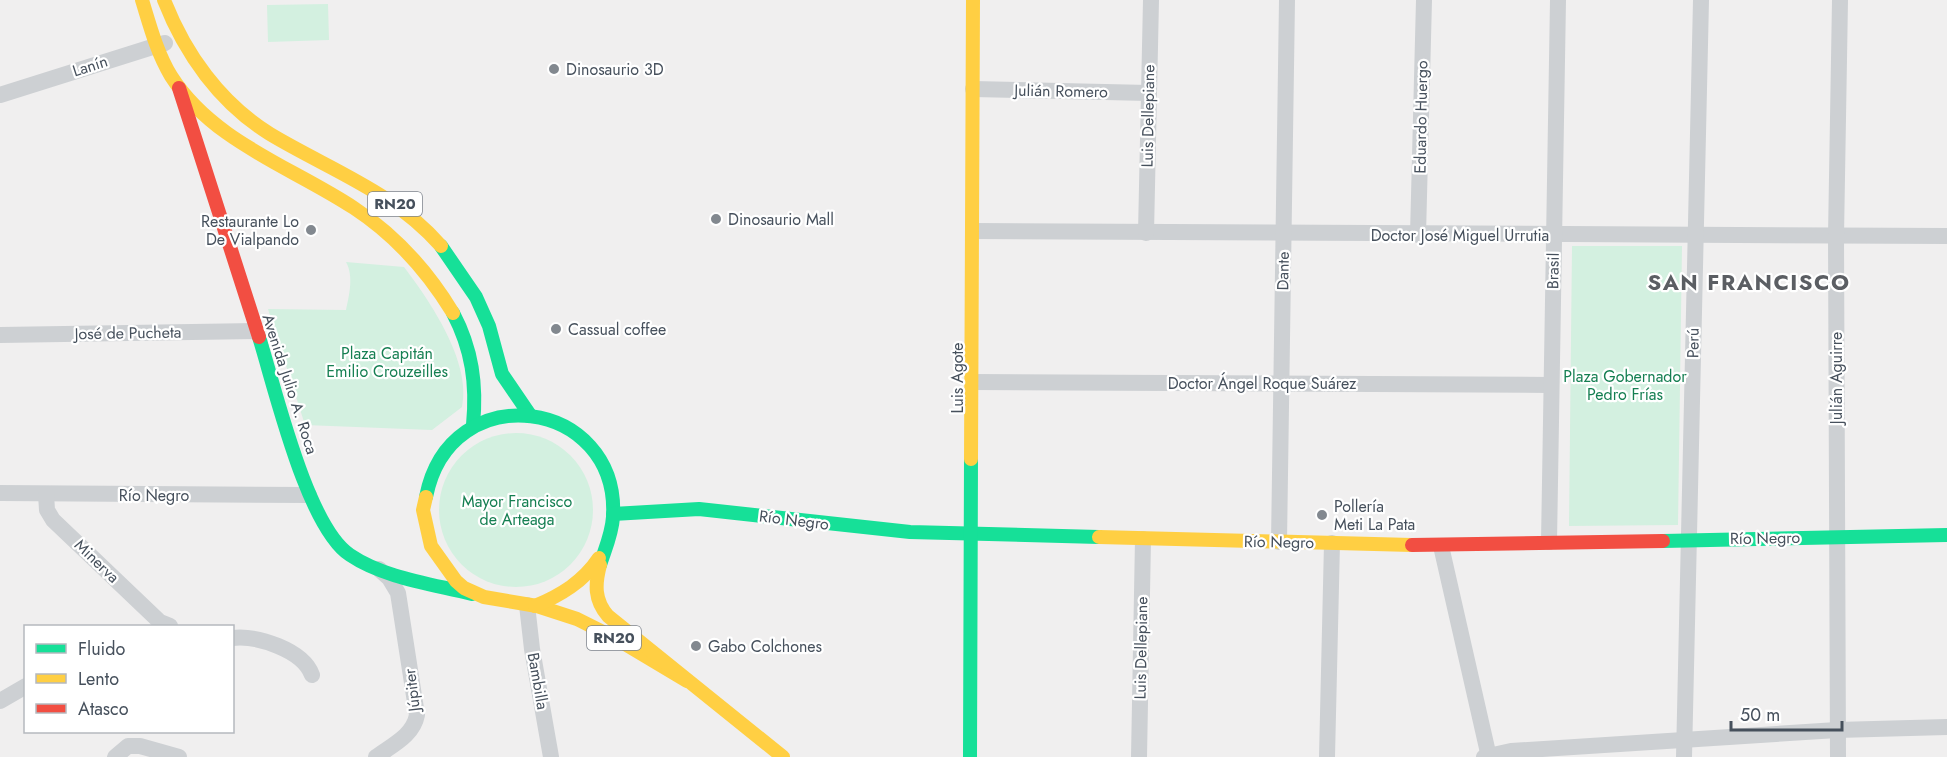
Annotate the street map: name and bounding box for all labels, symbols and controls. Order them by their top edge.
street label: Lanín [69,50,111,82]
place label: Dinosaurio 3D [566,58,664,81]
street label: Eduardo Huergo [1409,60,1433,174]
marker: Dinosaurio 3D [547,62,561,76]
street label: Luis Dellepiane [1136,64,1160,168]
street label: Julián Romero [1012,79,1108,103]
road number: RN20 [368,192,422,216]
place label: Dinosaurio Mall [728,208,834,231]
place label: Restaurante Lo De Vialpando [201,210,299,251]
marker: Dinosaurio Mall [709,212,723,226]
marker: Restaurante Lo De Vialpando [304,223,318,237]
street label: Doctor José Miguel Urrutia [1371,224,1549,247]
street label: Dante [1271,251,1295,291]
street label: Brasil [1541,253,1565,289]
district label: SAN FRANCISCO [1647,266,1851,298]
street label: Avenida Julio A. Roca [256,311,324,457]
place label: Cassual coffee [568,318,666,341]
street label: José de Pucheta [72,321,182,345]
marker: Cassual coffee [549,322,563,336]
street label: Perú [1681,328,1705,358]
street label: Julián Aguirre [1825,332,1848,426]
park label: Plaza Capitán Emilio Crouzeilles [326,342,448,383]
street label: Luis Agote [946,342,969,414]
park label: Plaza Gobernador Pedro Frías [1563,365,1687,406]
street label: Doctor Ángel Roque Suárez [1168,372,1357,395]
street label: Río Negro [119,484,189,507]
park label: Mayor Francisco de Arteaga [462,490,572,531]
place label: Pollería Meti La Pata [1334,495,1415,536]
street label: Río Negro [758,504,831,536]
marker: Pollería Meti La Pata [1315,508,1329,522]
street label: Río Negro [1730,526,1801,550]
street label: Río Negro [1244,530,1315,554]
street label: Minerva [69,534,125,588]
street label: Luis Dellepiane [1129,596,1153,700]
legend [24,625,234,733]
road number: RN20 [587,626,641,650]
place label: Gabo Colchones [708,635,822,658]
text: Fluido [78,636,126,662]
marker: Gabo Colchones [689,639,703,653]
street label: Bambilla [522,651,554,711]
text: Lento [78,666,119,692]
street label: Júpiter [398,667,426,715]
scale bar [1731,694,1842,732]
text: Atasco [78,696,129,722]
text: 50 m [1740,702,1780,728]

